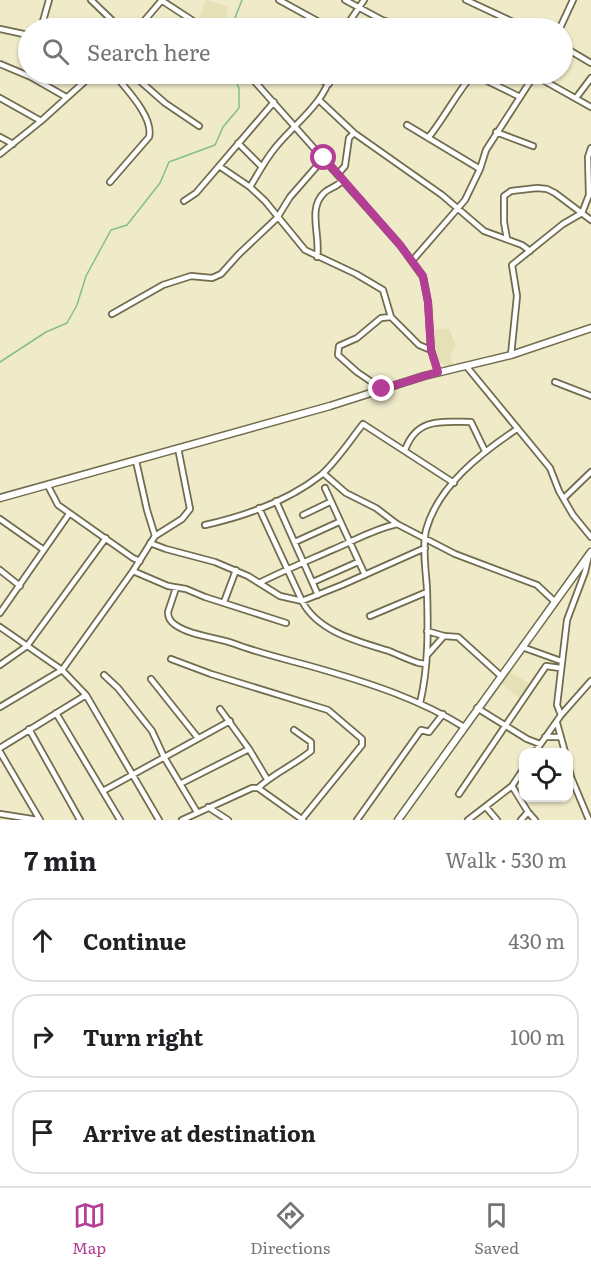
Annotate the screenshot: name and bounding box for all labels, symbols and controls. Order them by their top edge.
search box [18,18,573,84]
icon: search [39,35,72,68]
text: Search here [87,35,210,68]
route start [310,144,336,170]
route end [368,375,394,401]
map controls [519,748,573,802]
button: locate [519,748,573,802]
text: 7 min [24,840,97,879]
text: Walk · 530 m [445,844,567,874]
icon: ahead [26,924,59,957]
text: Continue [83,924,186,957]
text: 430 m [508,925,565,955]
icon: right [26,1020,59,1053]
text: Turn right [83,1020,203,1053]
text: 100 m [510,1021,565,1051]
icon: arrive [26,1116,59,1149]
text: Arrive at destination [83,1116,316,1149]
tab: Map [72,1199,106,1259]
tab: Directions [250,1199,330,1259]
tab: Saved [474,1199,519,1259]

